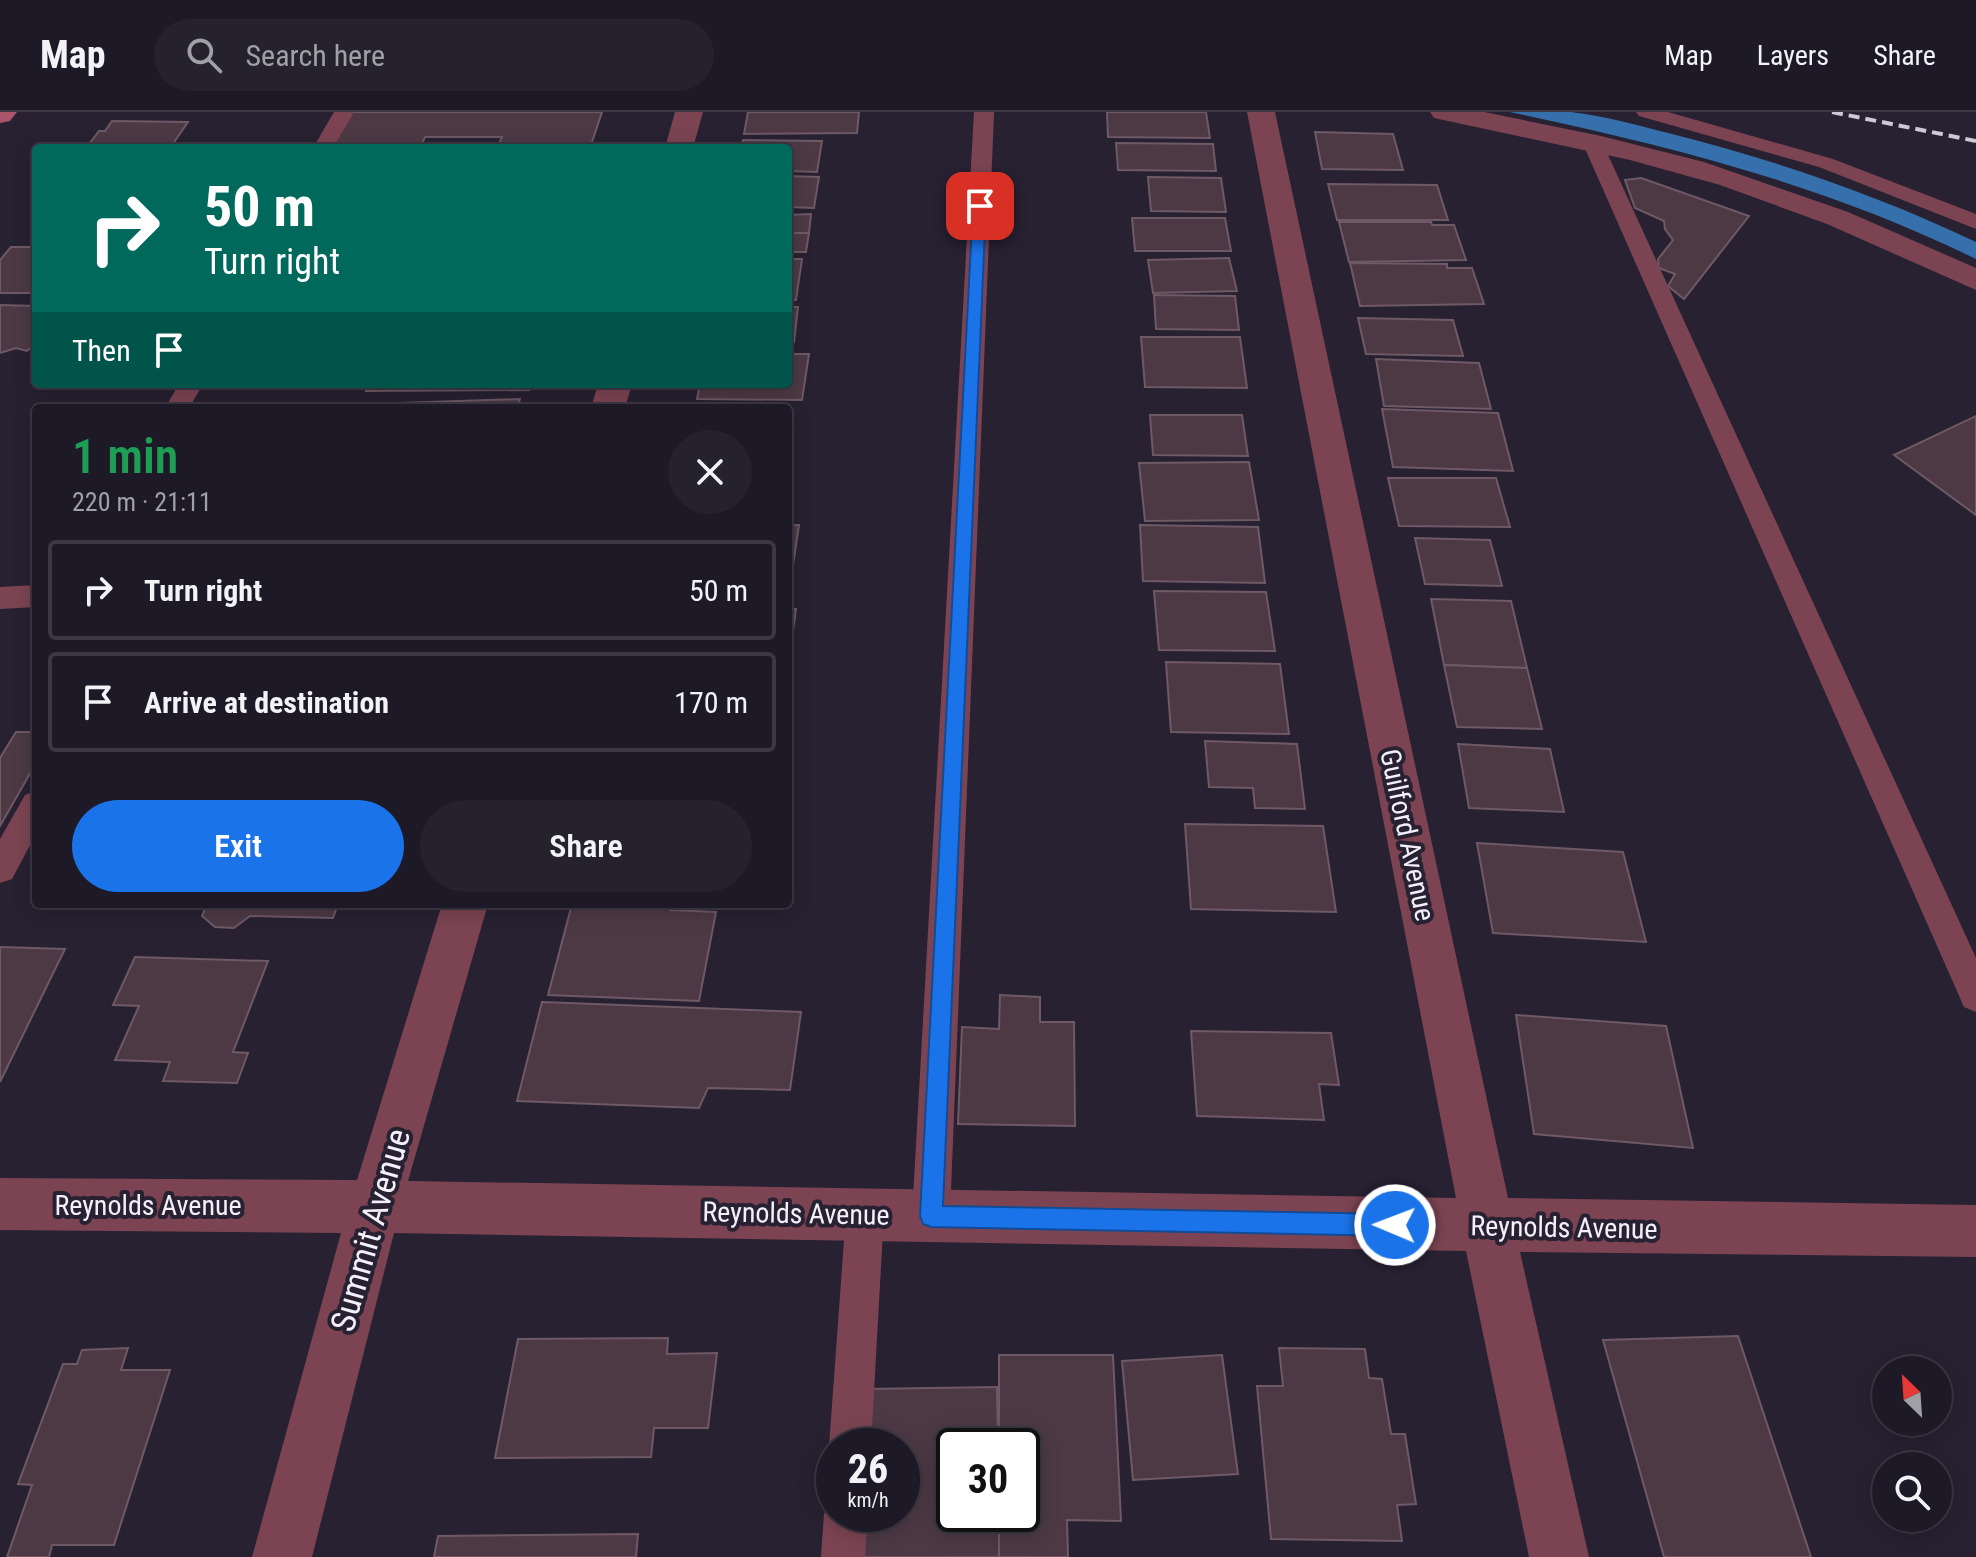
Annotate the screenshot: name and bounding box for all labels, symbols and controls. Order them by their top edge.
search box [154,19,714,91]
text: Map [40,33,106,77]
icon: search [182,33,226,77]
text: Search here [246,38,385,73]
text: Map [1664,39,1713,72]
text: Layers [1757,39,1829,72]
text: Share [1873,39,1936,72]
pin [946,172,1014,240]
text: 50 m [204,174,315,240]
icon: right [72,176,176,280]
icon: arrive [958,184,1002,228]
text: Turn right [204,241,340,283]
icon: arrive [147,328,191,372]
text: Then [72,333,131,368]
text: 1 min [72,428,178,485]
button: close [668,430,752,514]
text: 220 m · 21:11 [72,487,212,517]
icon: right [76,568,120,612]
text: Turn right [144,573,262,608]
text: 50 m [689,573,748,608]
icon: arrive [76,680,120,724]
text: Arrive at destination [144,685,389,720]
text: 170 m [674,685,748,720]
street label: Guilford Avenue [1373,746,1442,924]
button: Exit [72,800,404,892]
button: Share [420,800,752,892]
street label: Summit Avenue [322,1124,418,1336]
position arrow [1353,1183,1437,1267]
street label: Reynolds Avenue [54,1189,242,1222]
street label: Reynolds Avenue [702,1195,890,1232]
street label: Reynolds Avenue [1470,1209,1658,1246]
north arrow [1872,1356,1952,1436]
map controls [1872,1356,1952,1532]
speed limit sign: 30 [936,1428,1040,1532]
text: 26 [848,1446,888,1493]
button: search [1872,1452,1952,1532]
text: km/h [847,1488,889,1512]

